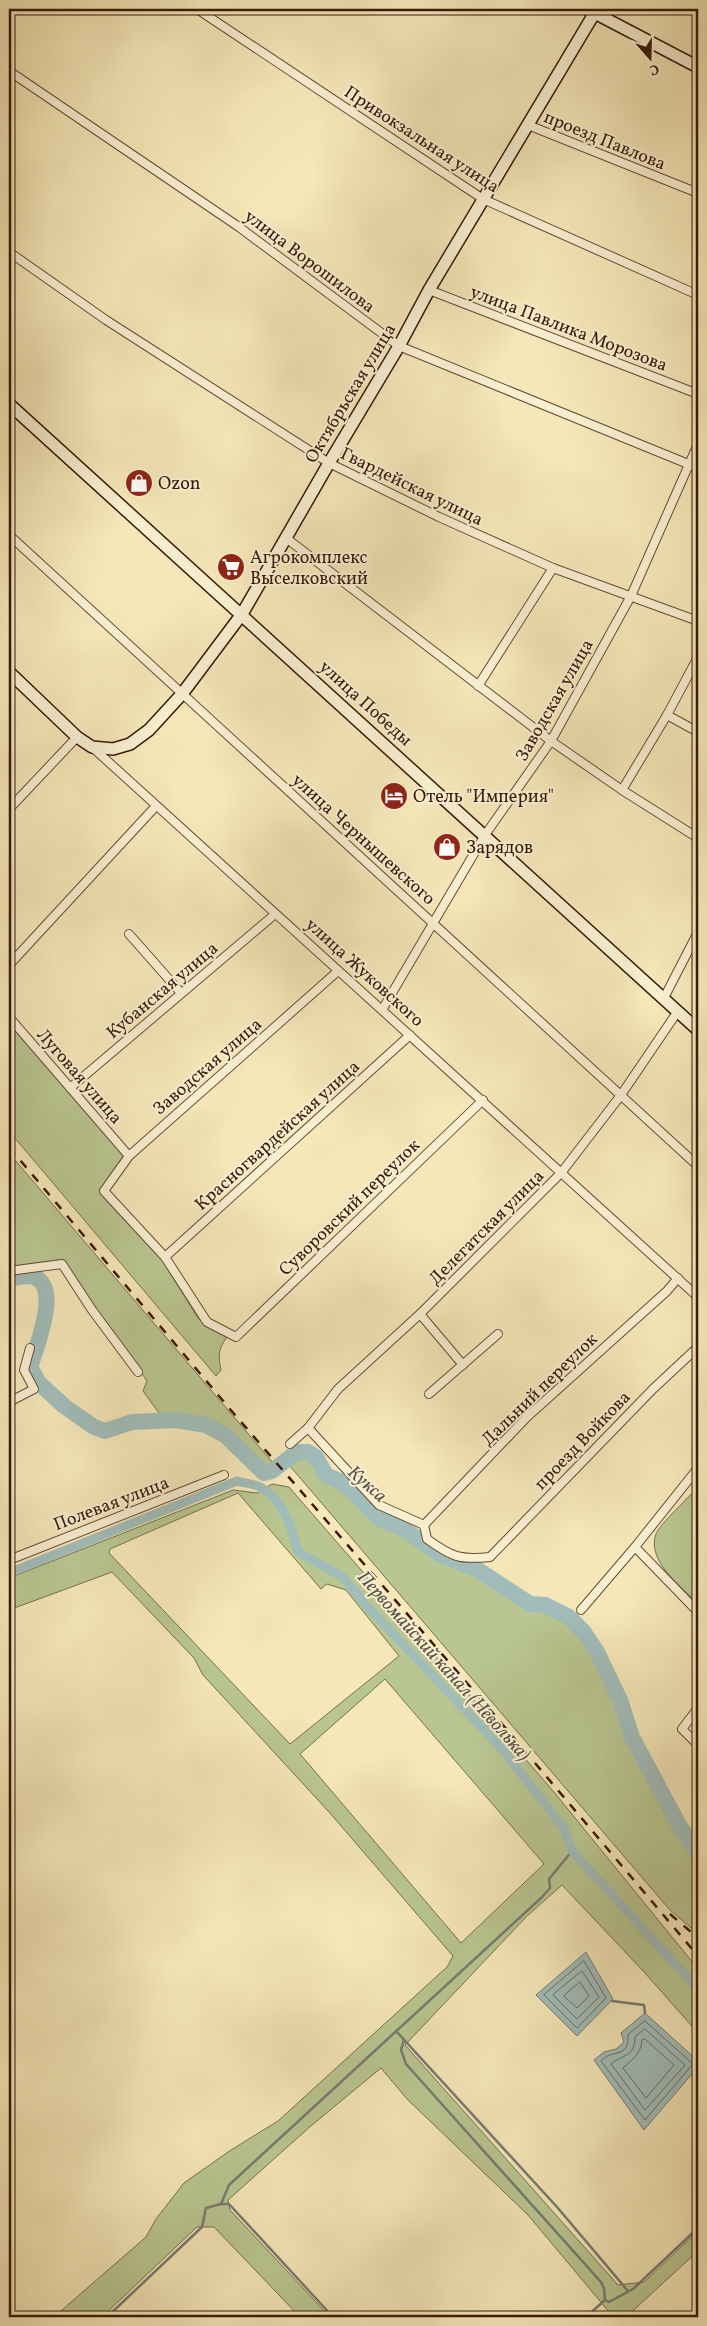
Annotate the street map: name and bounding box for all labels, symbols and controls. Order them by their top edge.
north arrow [624,32,674,82]
text: С [646,58,661,79]
street label: Привокзальная улица [339,81,504,200]
street label: проезд Павлова [540,106,669,177]
street label: улица Ворошилова [239,205,380,320]
street label: улица Павлика Морозова [466,280,671,379]
street label: Октябрьская улица [300,319,403,468]
street label: Гвардейская улица [336,442,487,533]
shop icon: Ozon [124,468,154,498]
place label: Ozon [158,472,201,497]
place label: Агрокомплекс Выселковский [250,546,368,592]
supermarket icon: Агрокомплекс Выселковский [216,552,246,582]
street label: Заводская улица [510,635,600,766]
street label: улица Победы [313,655,417,753]
street label: улица Чернышевского [286,769,440,912]
hotel icon: Отель "Империя" [379,781,409,811]
place label: Отель "Империя" [413,785,554,810]
shop icon: Зарядов [432,832,462,862]
place label: Зарядов [466,836,533,861]
street label: улица Жуковского [299,913,429,1033]
street label: Кубанская улица [102,937,224,1045]
street label: Заводская улица [148,1013,268,1122]
street label: Луговая улица [30,1024,127,1130]
street label: Красногвардейская улица [190,1055,366,1217]
street label: Суворовский переулок [274,1134,426,1282]
street label: Делегатская улица [424,1165,550,1291]
street label: Дальний переулок [476,1328,604,1452]
street label: проезд Войкова [529,1386,637,1496]
water label: Кукса [341,1460,392,1509]
street label: Полевая улица [50,1471,173,1538]
water label: Первомайский канал (Неволька) [351,1565,537,1768]

